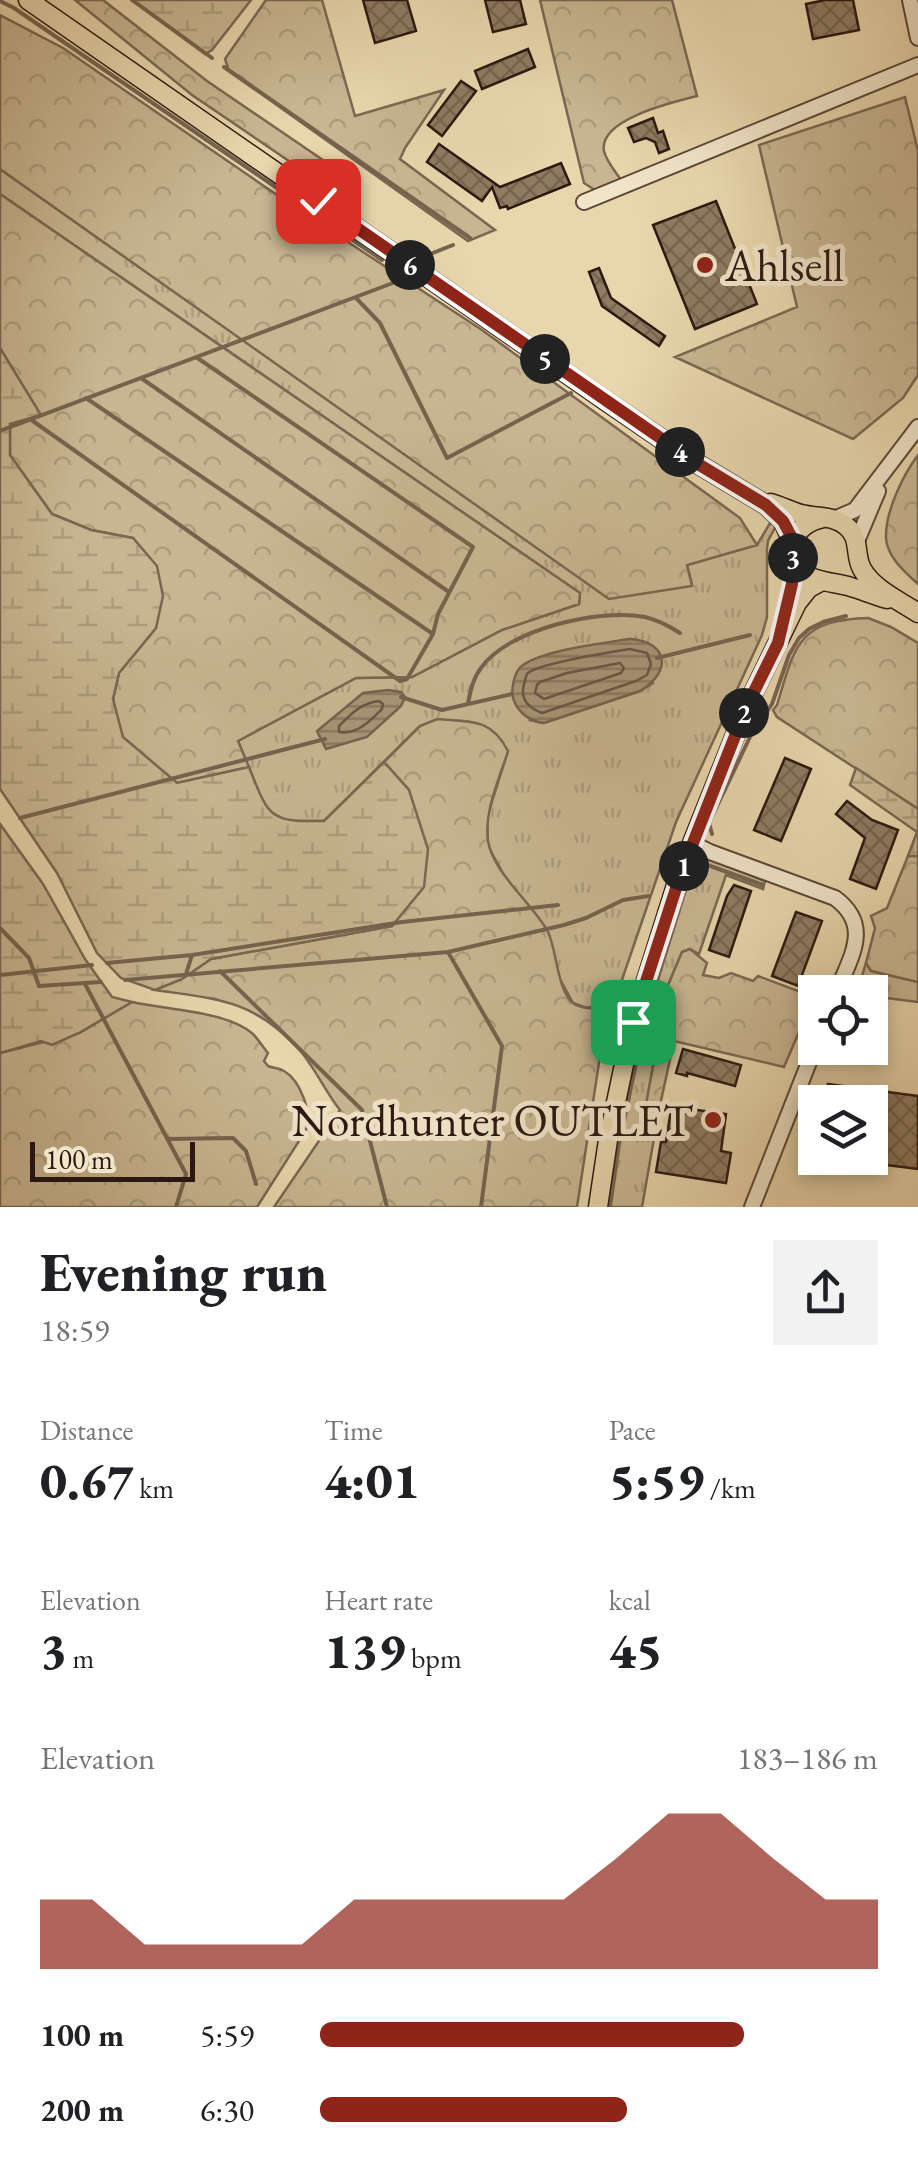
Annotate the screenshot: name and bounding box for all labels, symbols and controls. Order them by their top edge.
pin [276,159,361,244]
icon: check [291,174,346,229]
place label: Ahlsell [724,236,844,294]
pin: 6 [385,240,435,290]
text: 6 [403,247,417,283]
marker: Ahlsell [694,254,716,276]
pin: 5 [520,334,570,384]
text: 5 [538,341,552,377]
pin: 4 [655,427,705,477]
text: 4 [673,434,687,470]
pin: 3 [768,533,818,583]
text: 3 [786,540,800,576]
pin: 2 [719,688,769,738]
text: 2 [737,695,751,731]
pin: 1 [659,841,709,891]
text: 1 [677,848,691,884]
map controls [798,975,888,1175]
button: locate [798,975,888,1065]
pin [591,980,676,1065]
icon: arrive [606,995,661,1050]
button: layers [798,1085,888,1175]
place label: Nordhunter OUTLET [291,1091,694,1149]
marker: Nordhunter OUTLET [702,1109,724,1131]
scale bar [30,1137,195,1182]
text: 100 m [45,1141,113,1177]
text: Evening run [40,1236,327,1307]
button: share [773,1240,878,1345]
text: 18:59 [40,1309,109,1351]
text: Distance [40,1412,134,1448]
text: Time [324,1412,383,1448]
text: Pace [609,1412,656,1448]
text: 0.67 [40,1448,134,1513]
text: 4:01 [324,1448,420,1513]
text: 5:59 [609,1448,704,1513]
text: km [134,1470,174,1506]
text: /km [704,1470,756,1506]
text: Elevation [40,1582,141,1618]
text: Heart rate [324,1582,433,1618]
text: kcal [609,1582,651,1618]
text: 3 [40,1618,67,1683]
text: 139 [324,1618,405,1683]
text: 45 [609,1618,663,1683]
text: m [67,1640,94,1676]
text: bpm [405,1640,462,1676]
text: Elevation [40,1737,155,1779]
text: 183–186 m [737,1737,878,1779]
text: 100 m [40,2014,124,2056]
text: 5:59 [200,2014,254,2056]
text: 200 m [40,2089,124,2131]
text: 6:30 [200,2089,254,2131]

